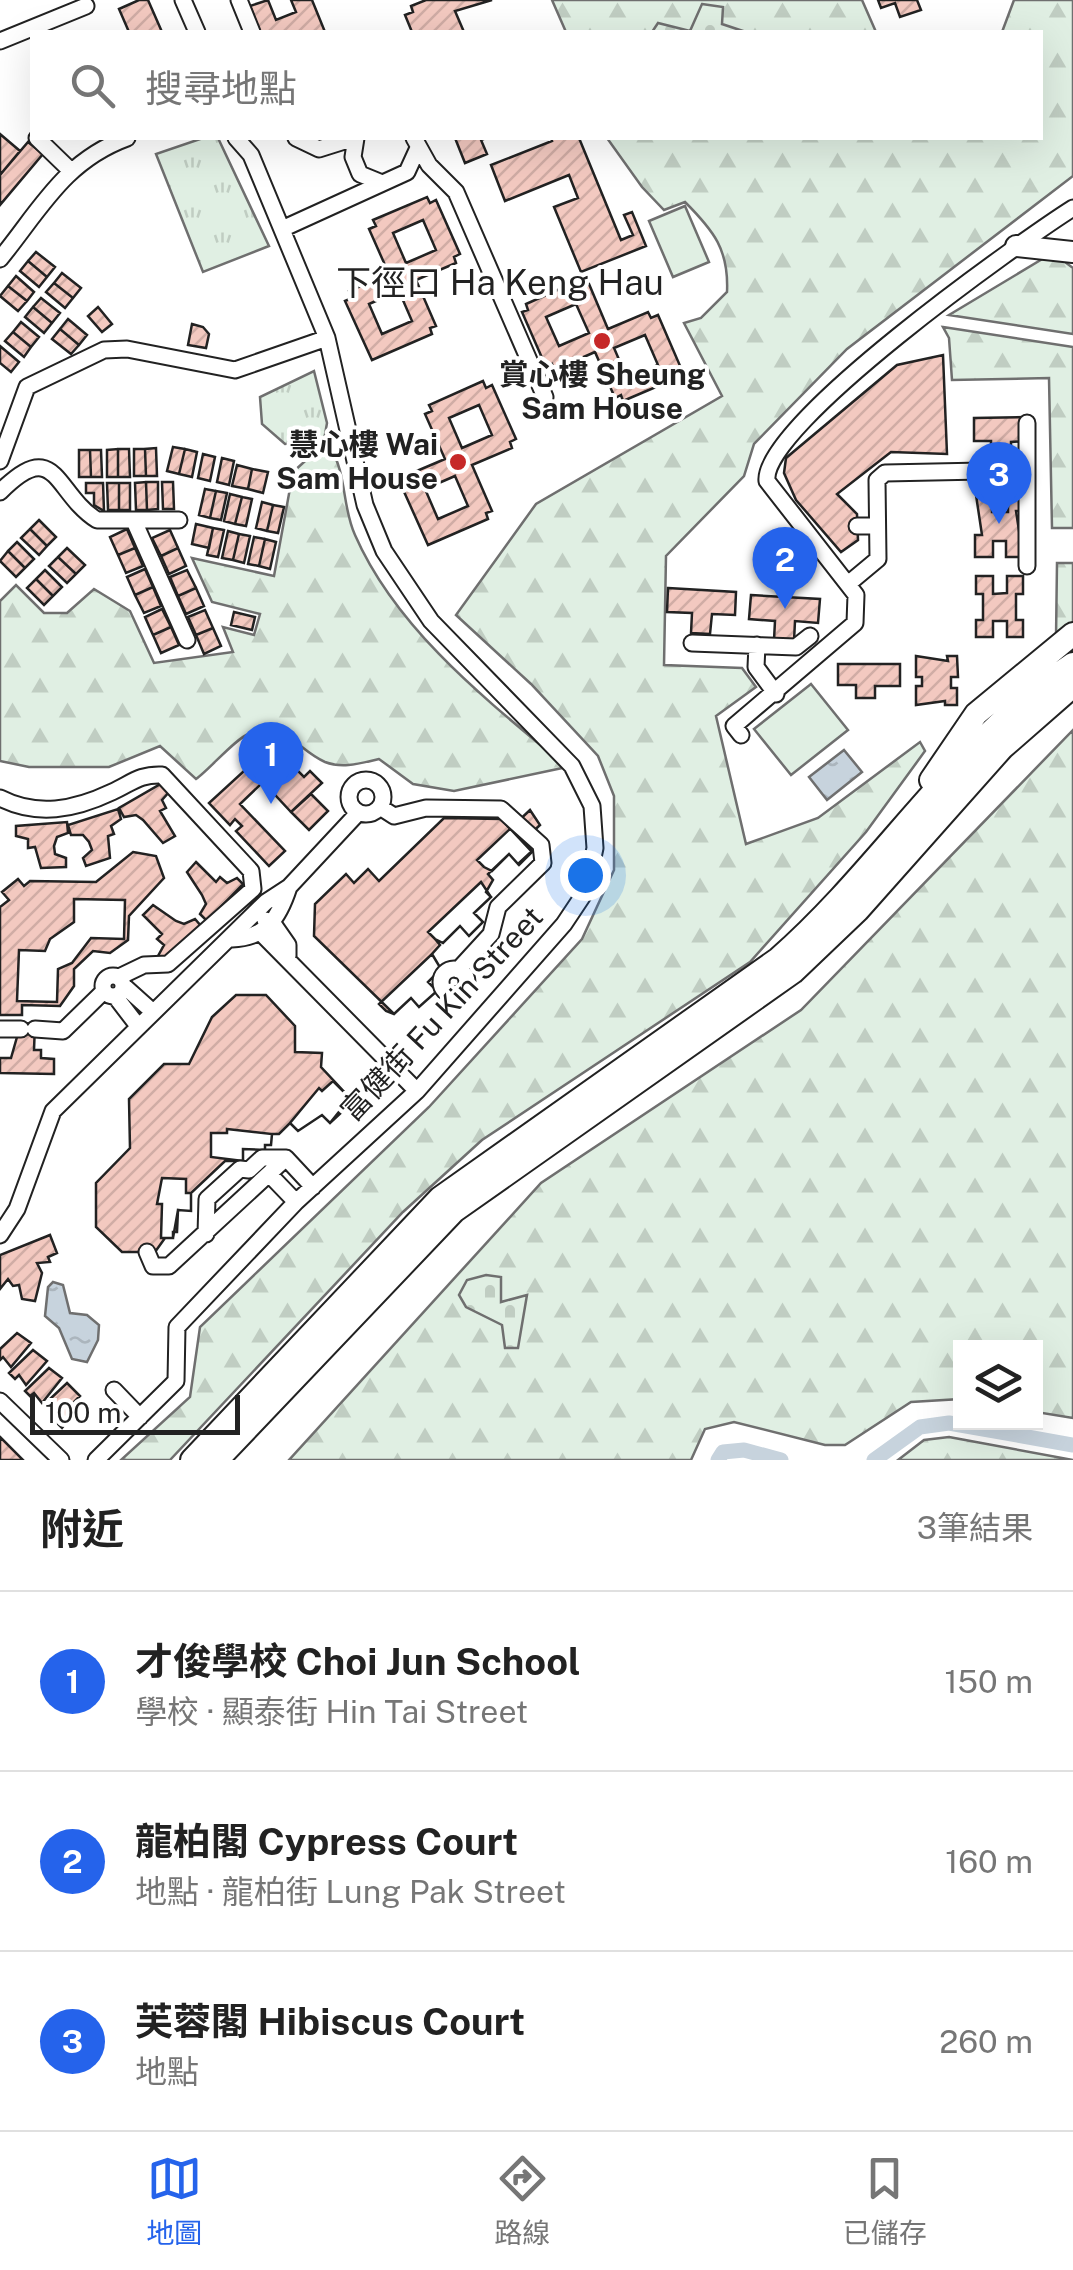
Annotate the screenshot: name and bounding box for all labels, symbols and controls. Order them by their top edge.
search box [30,30,1043,140]
icon: search [65,58,120,113]
text: 搜尋地點 [145,66,297,111]
district label: 下徑口 Ha Keng Hau [336,262,664,303]
marker: 賞心樓 Sheung Sam House [591,330,613,352]
place label: 賞心樓 Sheung Sam House [498,356,706,426]
place label: 慧心樓 Wai Sam House [276,426,438,496]
pin: 3 [966,442,1032,524]
marker: 慧心樓 Wai Sam House [447,451,469,473]
pin: 2 [752,526,818,609]
pin: 1 [238,722,304,804]
your location [560,850,611,901]
street label: 富健街 Fu Kin Street [333,899,550,1128]
map controls [953,1340,1043,1430]
button: layers [953,1340,1043,1430]
scale bar [30,1390,240,1434]
text: 100 m [45,1396,122,1429]
text: 附近 [40,1504,124,1553]
text: 3筆結果 [917,1509,1033,1546]
text: 才俊學校 Choi Jun School [135,1639,581,1684]
text: 1 [66,1663,79,1700]
text: 150 m [944,1663,1033,1700]
text: 學校 · 顯泰街 Hin Tai Street [135,1693,528,1730]
text: 龍柏閣 Cypress Court [135,1819,518,1864]
text: 2 [62,1843,83,1880]
text: 160 m [945,1843,1033,1880]
text: 地點 · 龍柏街 Lung Pak Street [135,1873,566,1910]
text: 芙蓉閣 Hibiscus Court [135,1999,525,2044]
text: 3 [62,2023,83,2060]
text: 260 m [939,2023,1033,2060]
text: 地點 [135,2053,199,2090]
tab: 地圖 [146,2151,202,2251]
tab: 路線 [494,2151,551,2251]
tab: 已儲存 [843,2151,927,2251]

